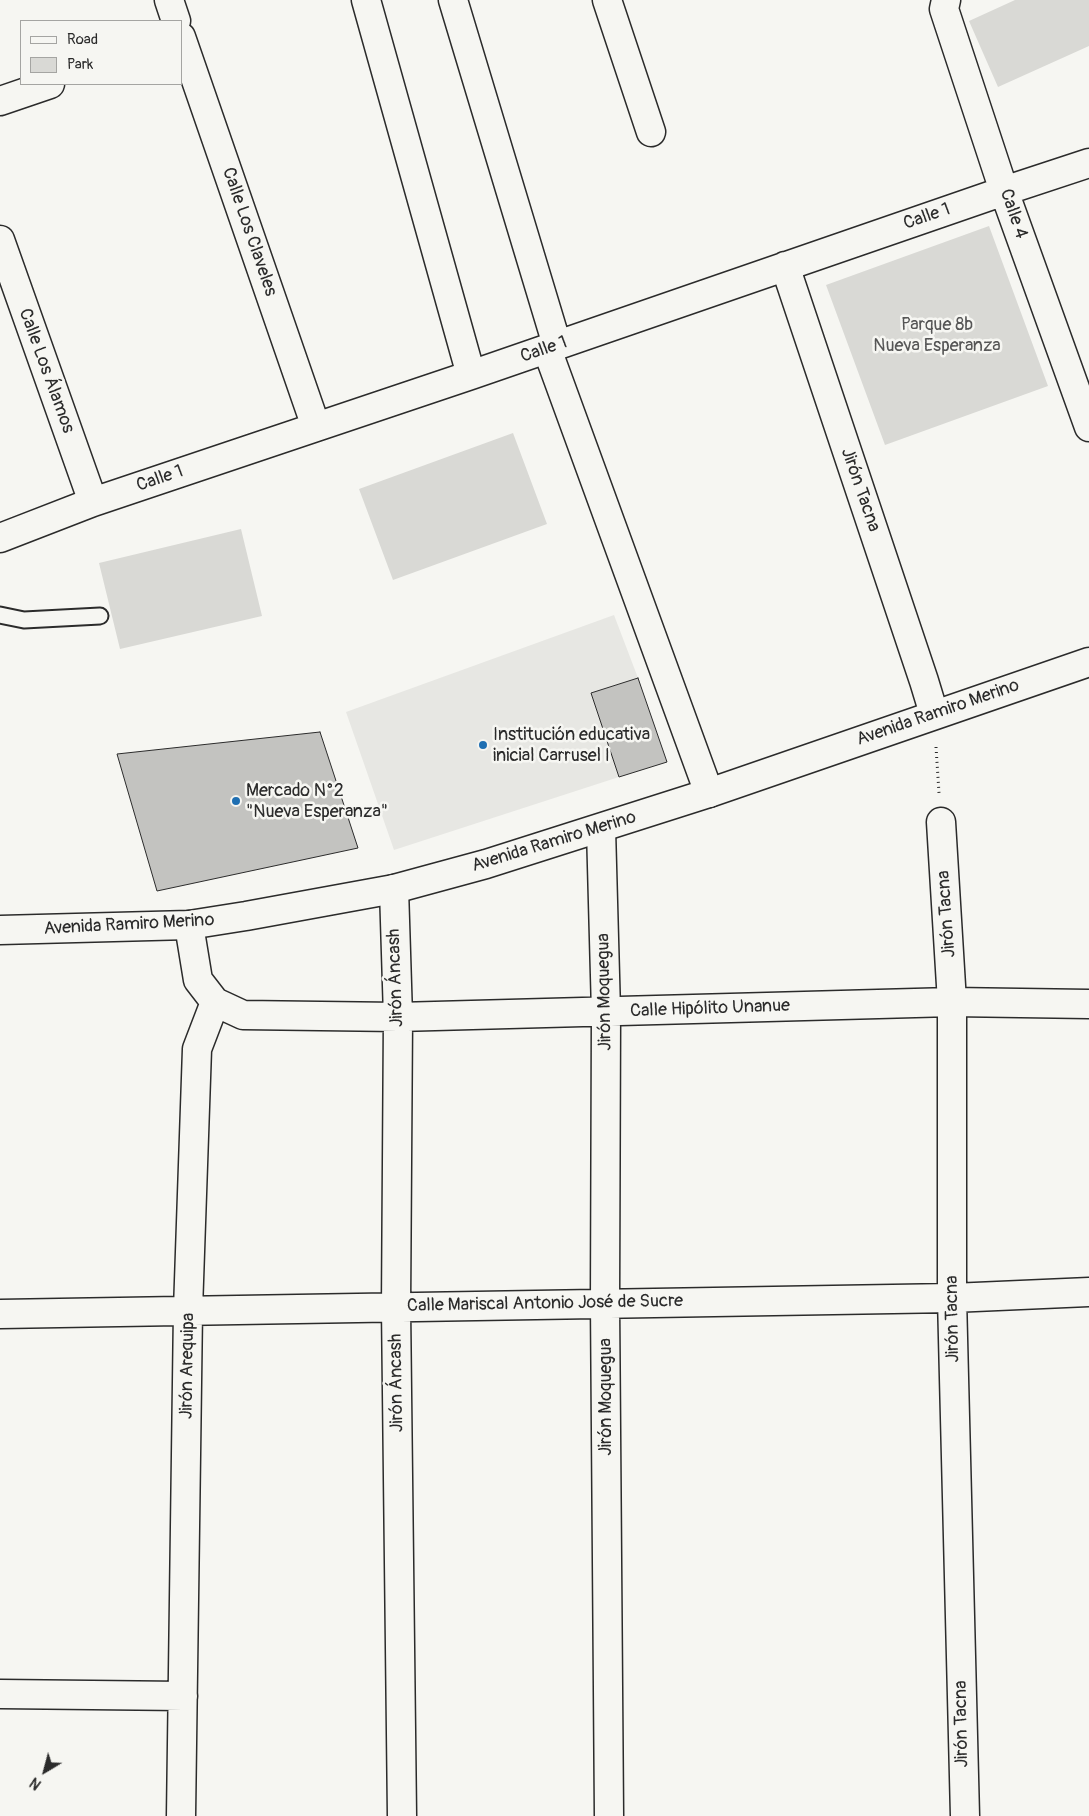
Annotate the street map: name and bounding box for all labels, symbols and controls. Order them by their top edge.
legend [20,20,182,85]
text: Road [67,30,98,49]
text: Park [67,55,93,74]
street label: Calle Los Claveles [217,165,281,299]
street label: Calle 4 [994,186,1032,242]
street label: Calle 1 [901,199,953,235]
street label: Calle Los Álamos [13,306,79,436]
park label: Parque 8b Nueva Esperanza [873,314,1001,356]
street label: Calle 1 [518,332,570,368]
street label: Jirón Tacna [836,445,884,535]
street label: Calle 1 [134,461,186,497]
street label: Avenida Ramiro Merino [854,675,1022,751]
place label: Institución educativa inicial Carrusel I [493,724,650,766]
marker: Institución educativa inicial Carrusel I [477,739,489,751]
place label: Mercado N°2 "Nueva Esperanza" [246,780,388,822]
marker: Mercado N°2 "Nueva Esperanza" [230,795,242,807]
street label: Avenida Ramiro Merino [469,807,639,877]
street label: Jirón Tacna [933,870,961,958]
street label: Avenida Ramiro Merino [43,910,215,940]
street label: Jirón Áncash [383,928,409,1028]
street label: Jirón Moquegua [593,933,617,1051]
street label: Calle Hipólito Unanue [630,995,790,1023]
street label: Jirón Tacna [941,1275,965,1363]
street label: Calle Mariscal Antonio José de Sucre [407,1291,683,1317]
street label: Jirón Arequipa [176,1313,200,1419]
street label: Jirón Áncash [385,1334,409,1432]
street label: Jirón Moquegua [595,1338,617,1456]
street label: Jirón Tacna [950,1680,974,1768]
north arrow [20,1746,70,1796]
text: N [27,1774,45,1793]

